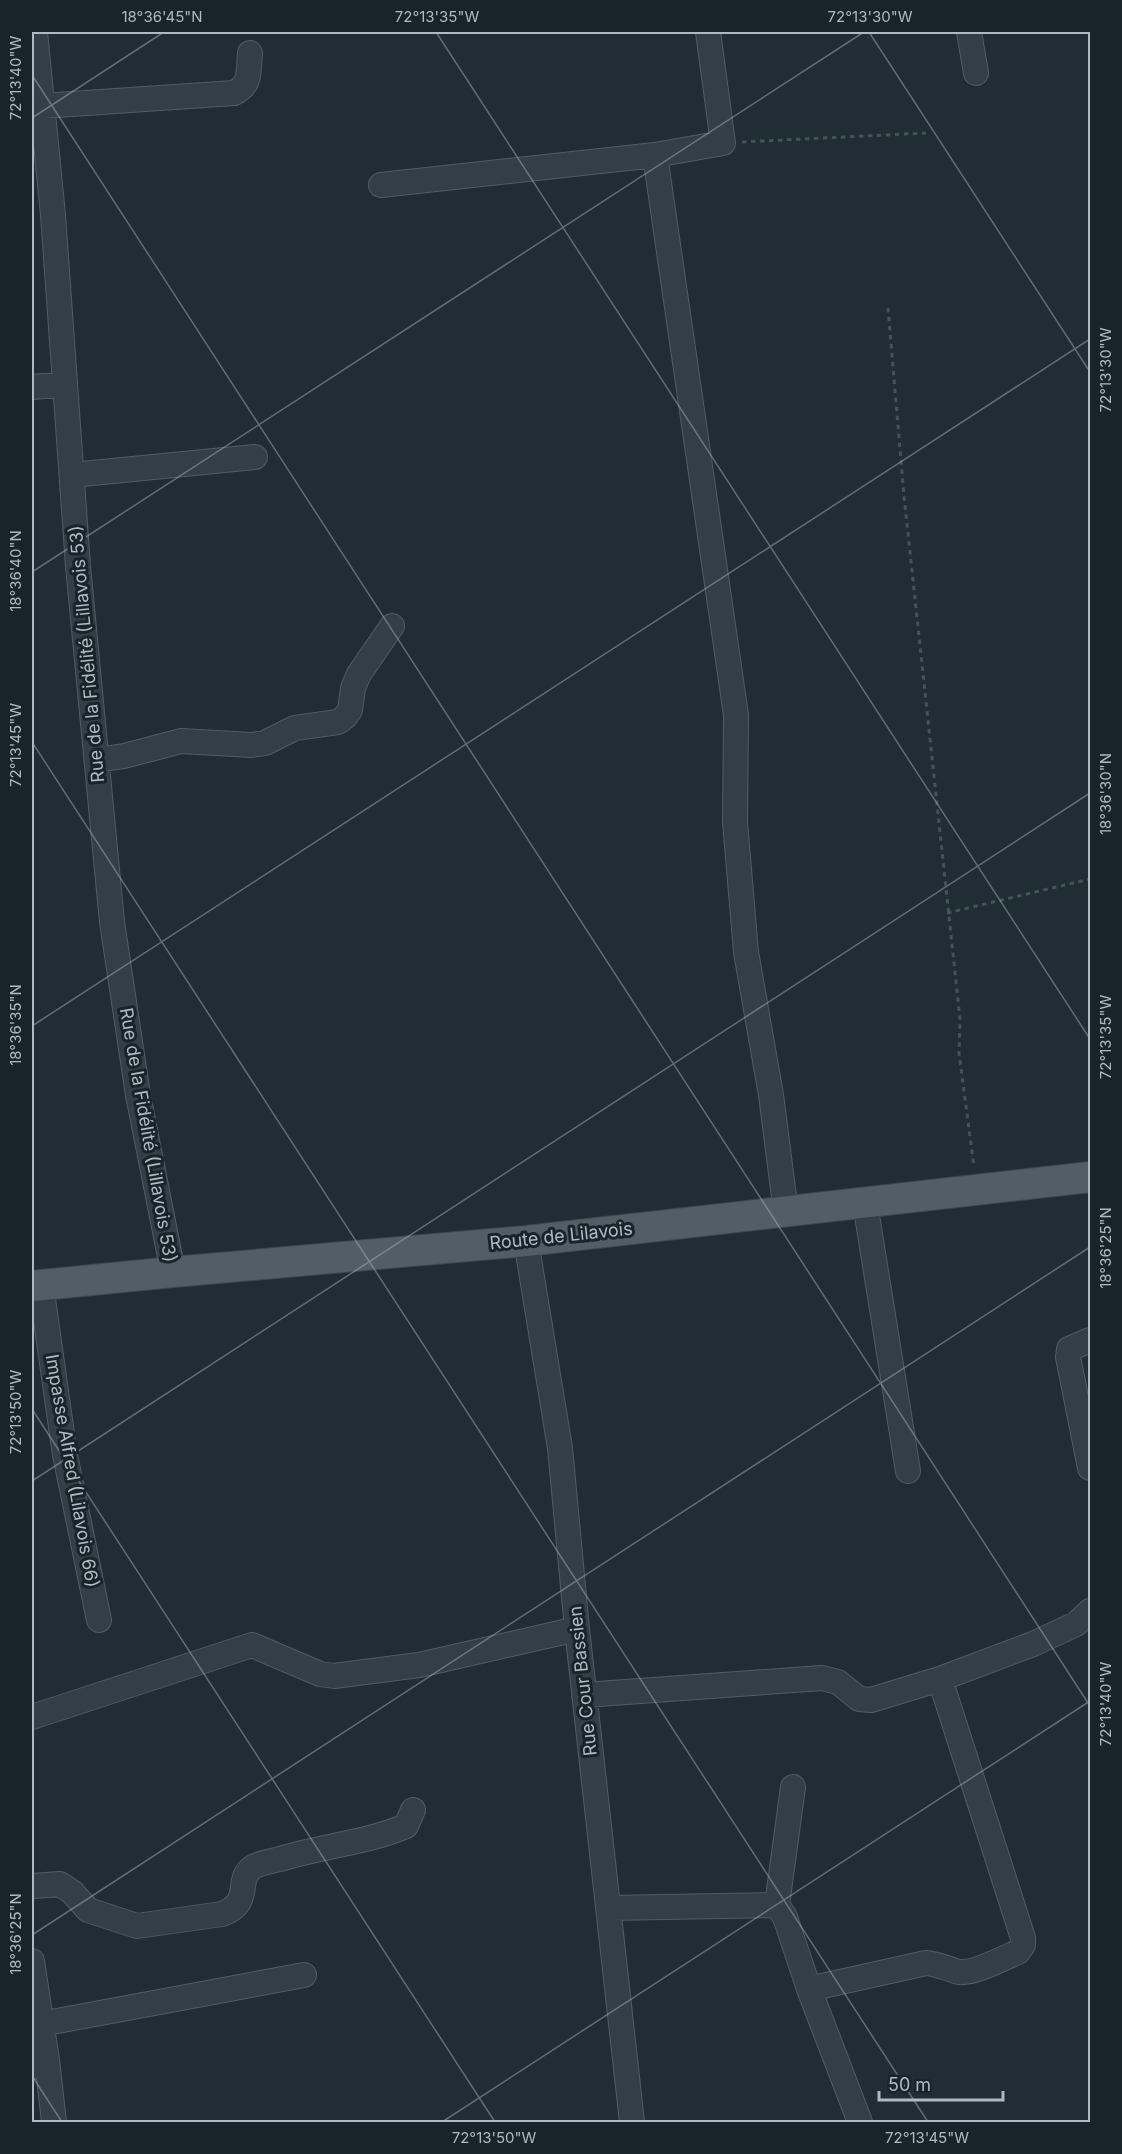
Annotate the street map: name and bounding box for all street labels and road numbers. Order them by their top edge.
street label: Rue de la Fidélité (Lillavois 53) [65,525,108,784]
street label: Rue de la Fidélité (Lillavois 53) [116,1006,181,1264]
street label: Route de Lilavois [488,1218,634,1253]
street label: Impasse Alfred (Lilavois 66) [42,1353,103,1589]
street label: Rue Cour Bassien [564,1605,601,1757]

